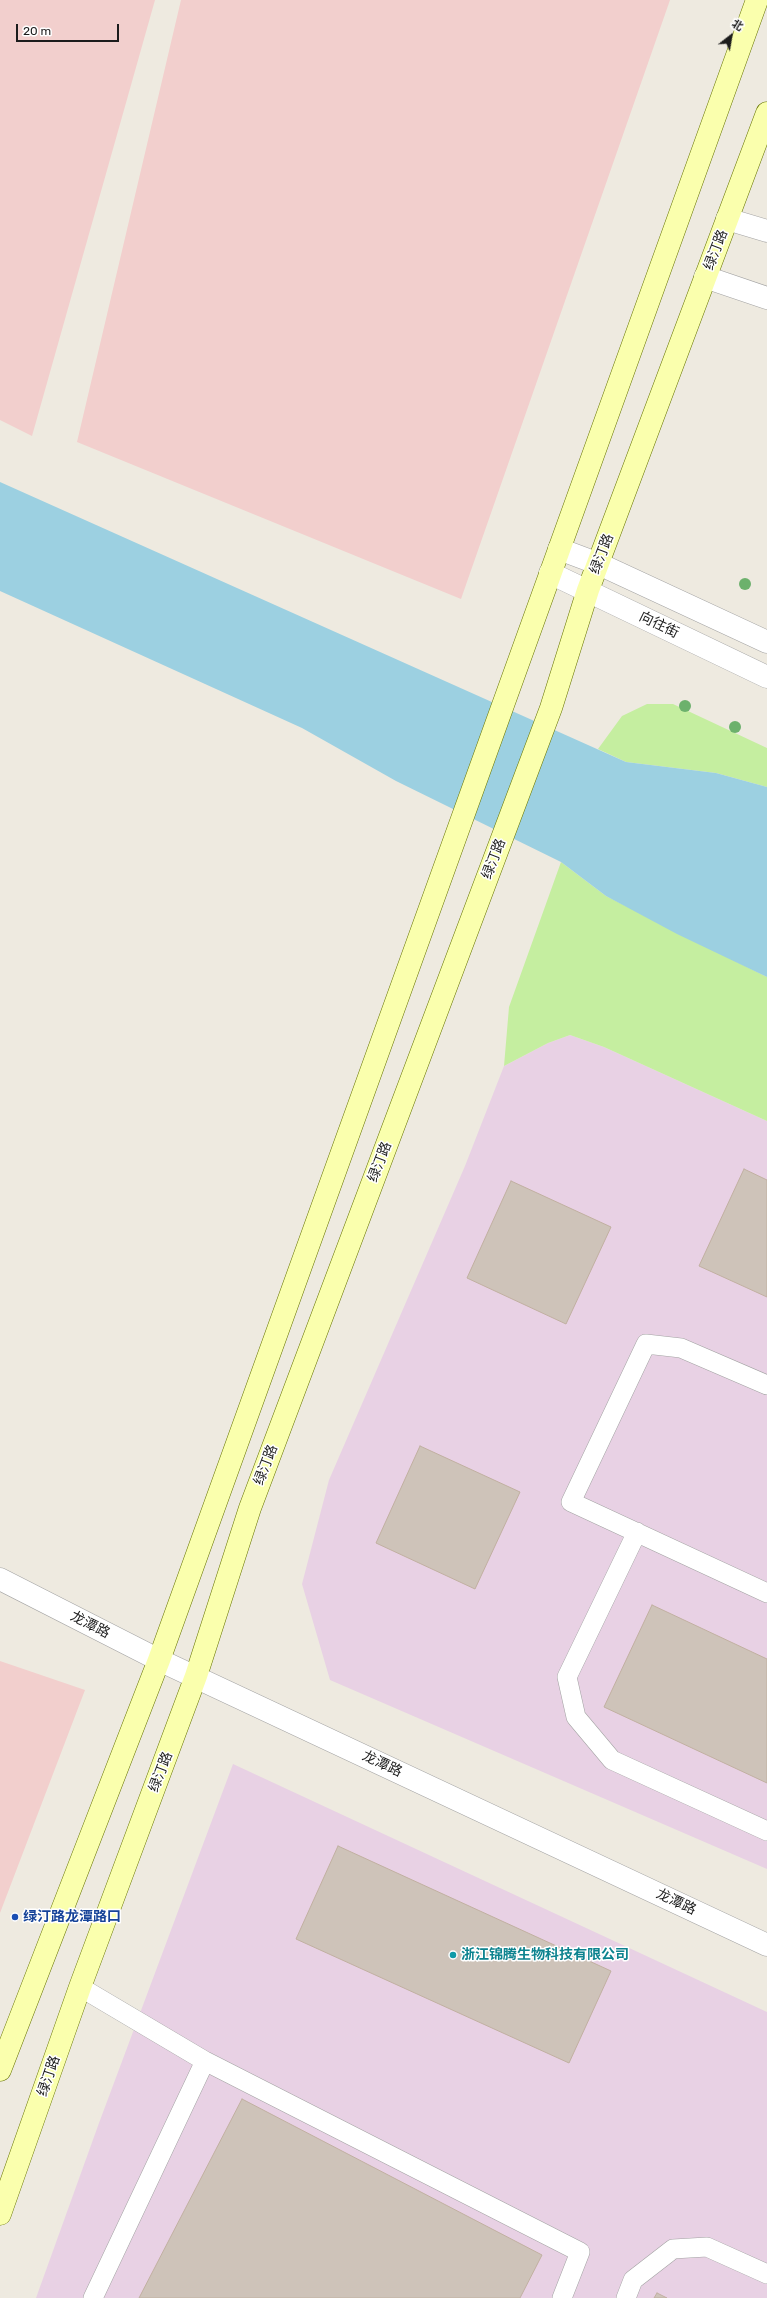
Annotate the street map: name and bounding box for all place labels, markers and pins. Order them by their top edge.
place label: 绿汀路龙潭路口 [23,1909,121,1925]
marker: 绿汀路龙潭路口 [10,1912,20,1922]
place label: 浙江锦腾生物科技有限公司 [461,1947,629,1963]
marker: 浙江锦腾生物科技有限公司 [448,1950,458,1960]

